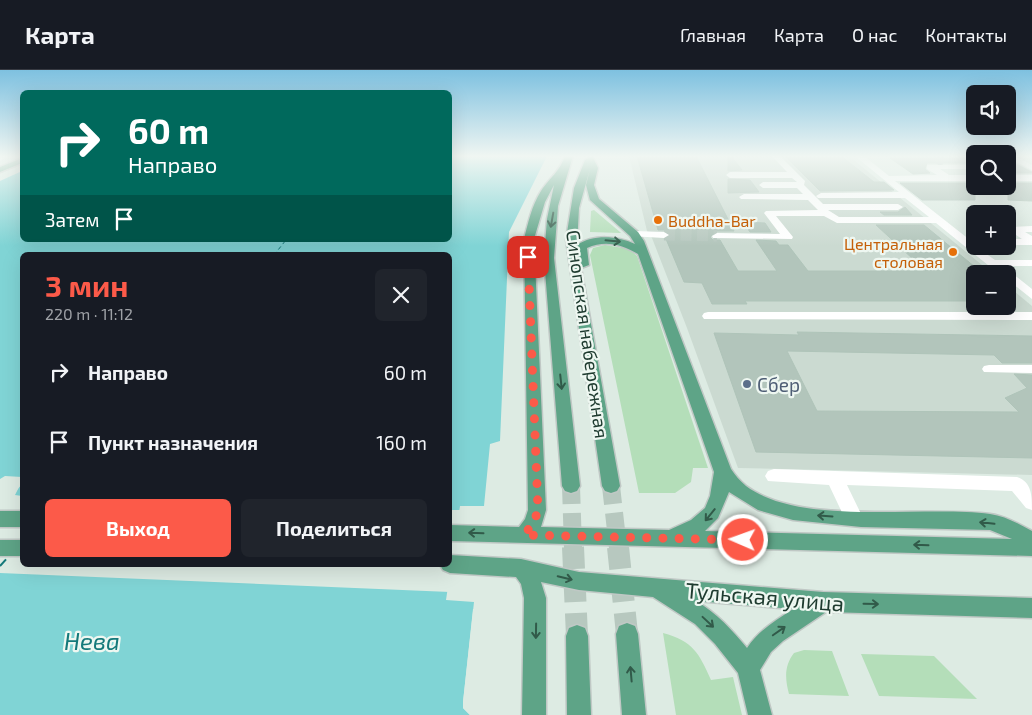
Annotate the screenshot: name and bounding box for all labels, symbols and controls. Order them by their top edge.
text: Карта [25,20,95,49]
text: Главная [680,24,746,46]
text: Карта [774,24,824,46]
text: О нас [852,24,897,46]
text: Контакты [925,24,1007,46]
map controls [966,85,1016,315]
button: sound [966,85,1016,135]
text: 60 m [128,109,209,151]
icon: right [45,110,110,175]
button: search [966,145,1016,195]
text: Направо [128,151,217,177]
icon: arrive [110,205,138,233]
button: + [966,205,1016,255]
text: Затем [45,208,100,231]
place label: Buddha-Bar [668,211,756,230]
one-way arrow [547,212,557,228]
marker: Buddha-Bar [652,214,664,226]
street label: Синопская набережная [562,228,614,440]
place label: Центральная столовая [844,234,943,271]
pin [507,236,549,278]
one-way arrow [605,236,621,246]
icon: arrive [514,243,542,271]
marker: Центральная столовая [947,246,959,258]
button: − [966,265,1016,315]
text: 3 мин [45,267,129,303]
button: close [375,269,427,321]
text: 220 m · 11:12 [45,304,133,323]
icon: right [45,358,73,386]
text: Направо [88,361,168,384]
text: 60 m [384,361,427,384]
place label: Сбер [757,373,800,396]
one-way arrow [556,374,566,390]
marker: Сбер [741,378,753,390]
icon: arrive [45,428,73,456]
text: Пункт назначения [88,431,258,454]
text: 160 m [376,431,427,454]
button: Выход [45,499,231,557]
button: Поделиться [241,499,427,557]
one-way arrow [704,508,715,521]
one-way arrow [817,511,833,520]
position arrow [716,513,768,565]
one-way arrow [979,518,995,528]
one-way arrow [468,529,484,538]
one-way arrow [913,540,929,549]
one-way arrow [557,574,573,583]
street label: Тульская улица [685,576,845,617]
one-way arrow [863,599,879,608]
one-way arrow [701,616,714,628]
one-way arrow [531,622,541,638]
water label: Нева [64,626,120,655]
one-way arrow [772,626,786,636]
one-way arrow [626,667,635,683]

